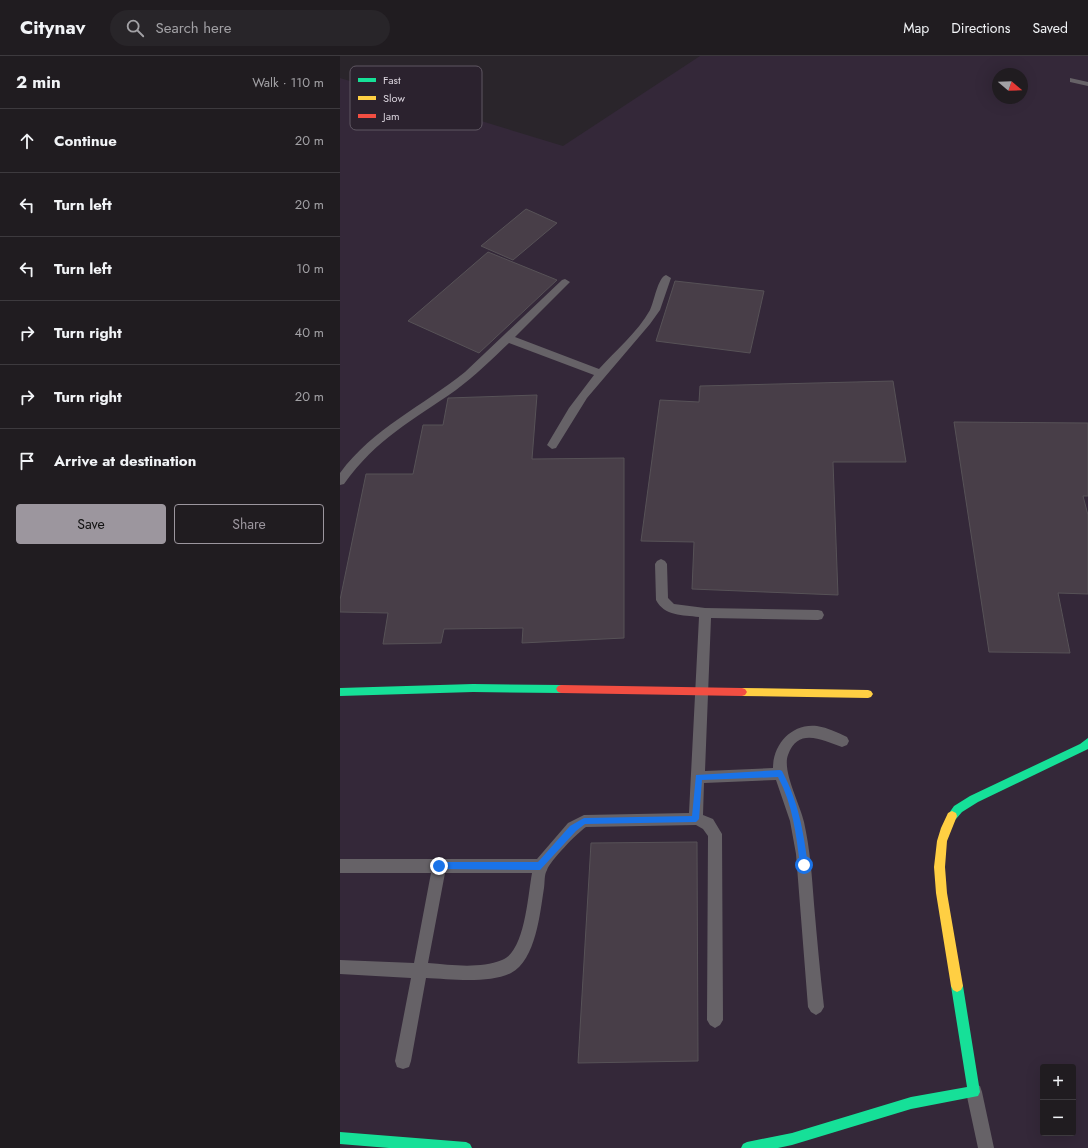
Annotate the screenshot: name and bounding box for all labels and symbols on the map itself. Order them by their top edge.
legend [350,66,482,130]
north arrow [992,68,1028,104]
text: Fast [383,72,401,88]
text: Slow [383,90,405,106]
text: Jam [381,108,400,124]
route start [795,856,813,874]
route end [430,857,448,875]

